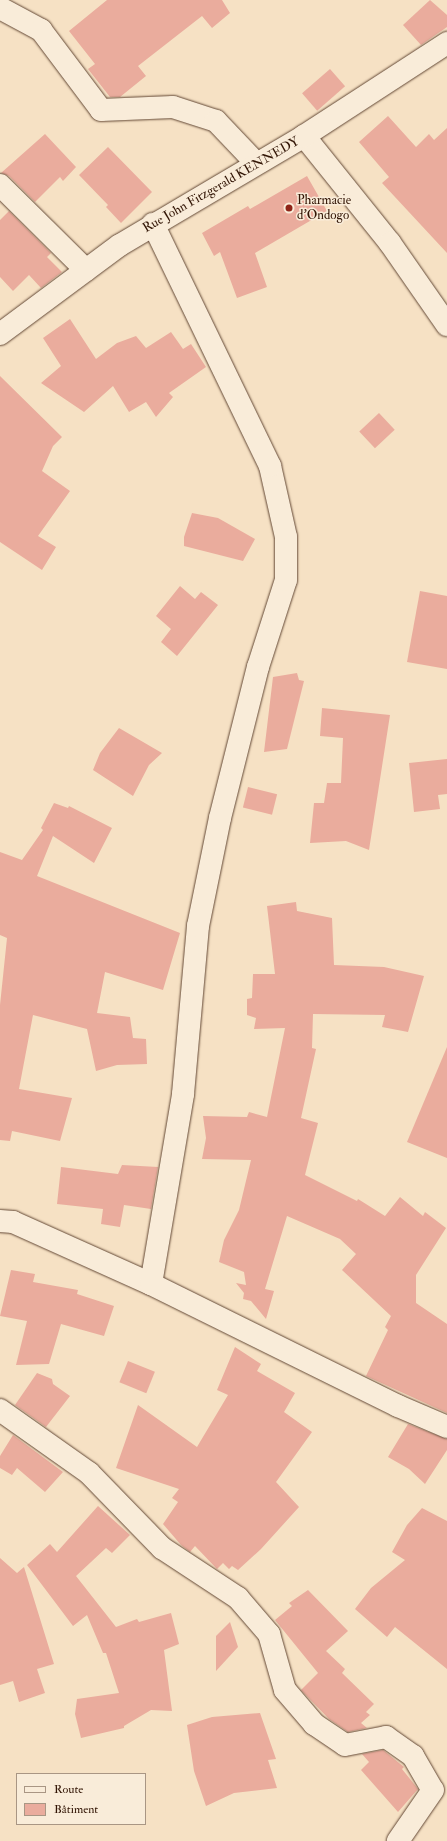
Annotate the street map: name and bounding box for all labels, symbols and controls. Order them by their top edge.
street label: Rue John Fitzgerald KENNEDY [140,134,302,236]
place label: Pharmacie d'Ondogo [297,193,351,224]
marker: Pharmacie d'Ondogo [284,203,294,213]
legend [16,1773,146,1825]
text: Route [54,1782,83,1797]
text: Bâtiment [54,1802,98,1817]

